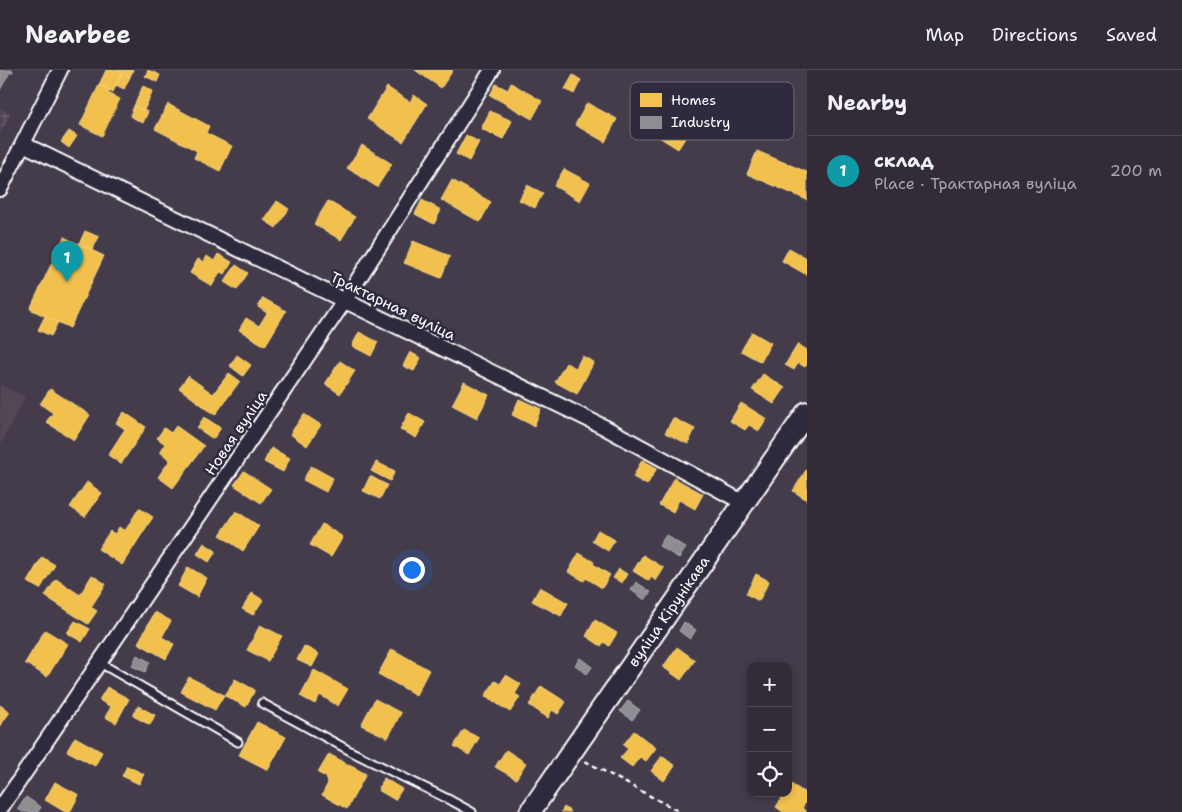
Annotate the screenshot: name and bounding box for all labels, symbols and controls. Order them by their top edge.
text: Nearbee [25,19,131,51]
text: Map [926,23,964,47]
text: Directions [992,23,1078,47]
text: Saved [1106,23,1157,47]
legend [630,82,794,140]
text: Nearby [827,89,907,117]
text: Homes [671,91,716,109]
text: Industry [671,113,730,131]
text: склад [874,148,934,173]
text: 1 [839,160,847,181]
text: 200 m [1110,160,1162,181]
text: Place · Трактарная вуліца [874,173,1077,194]
pin: 1 [51,241,83,282]
street label: Трактарная вуліца [327,267,460,345]
street label: Новая вуліца [200,386,272,479]
street label: вуліца Кірунікава [624,551,715,671]
your location [399,557,425,583]
map controls [747,662,792,797]
button: + [747,662,792,707]
button: − [747,707,792,752]
button: locate [747,752,792,797]

